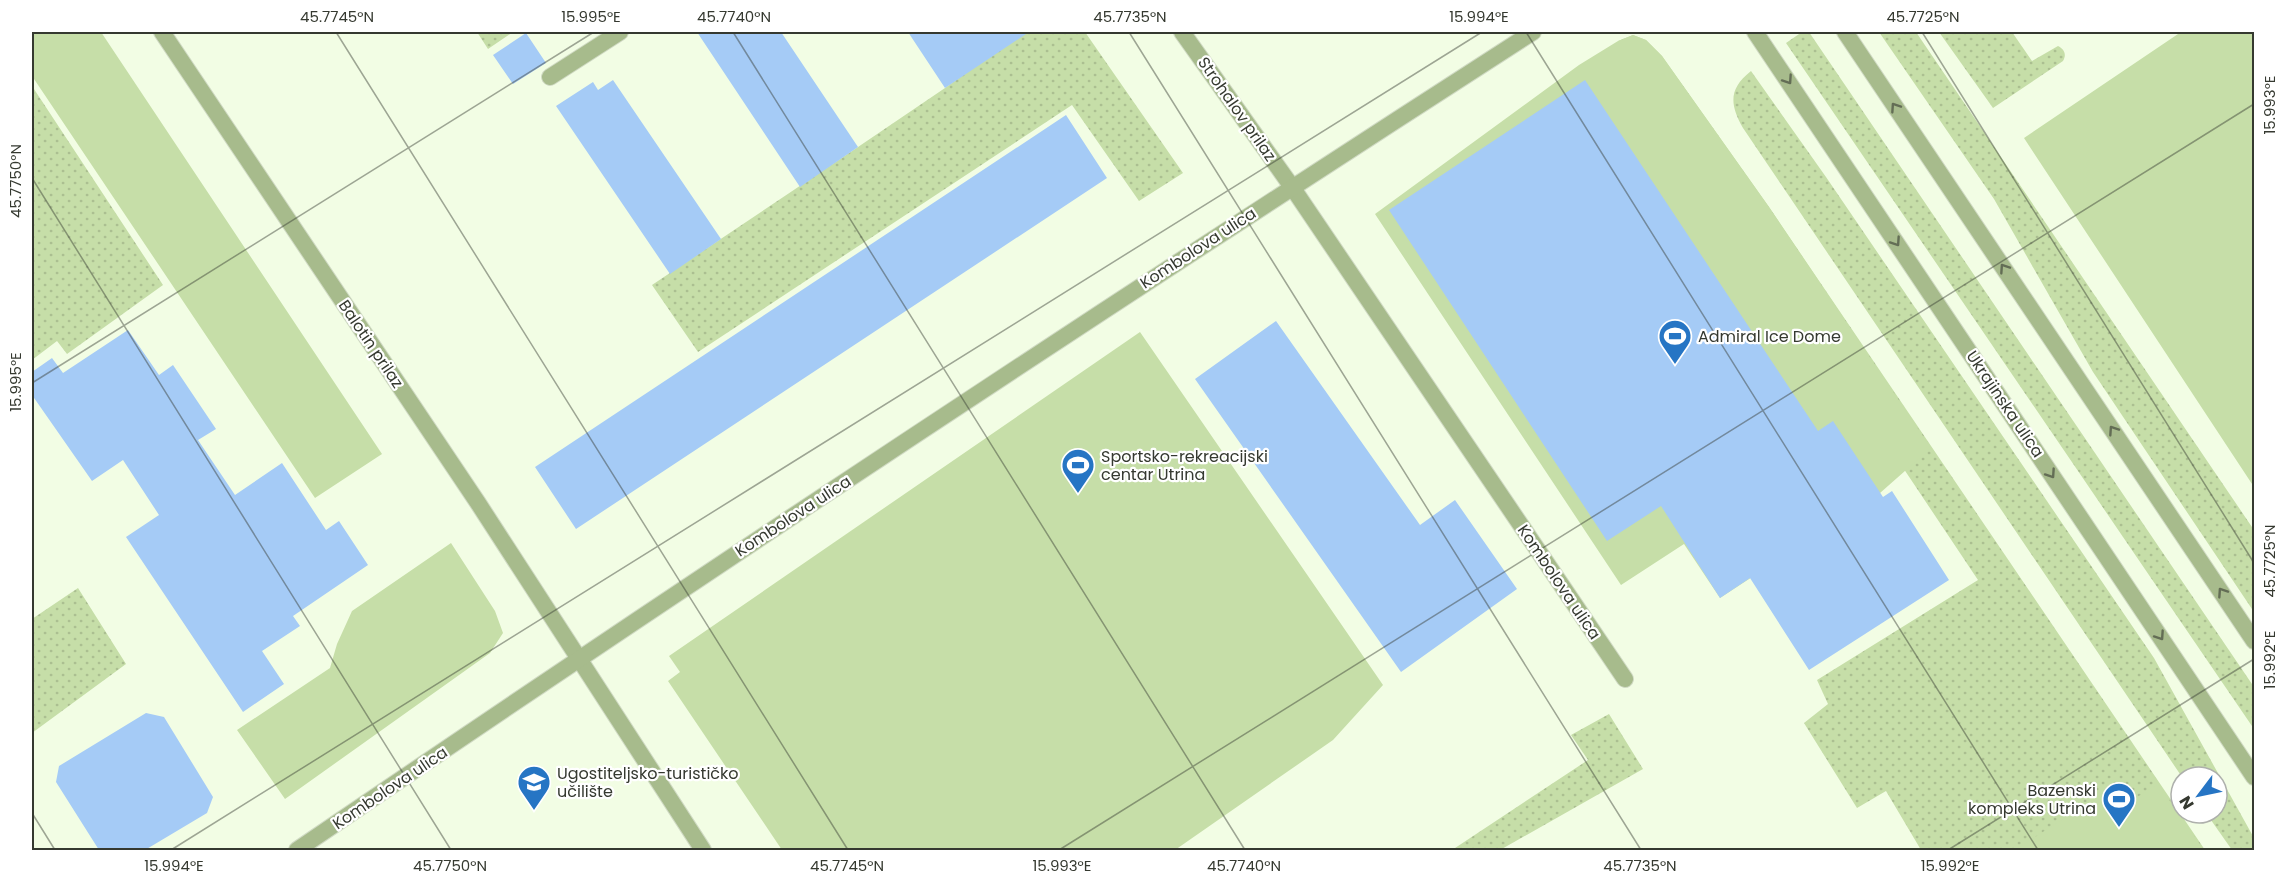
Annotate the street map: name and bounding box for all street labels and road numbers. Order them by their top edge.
street label: Strohalov prilaz [1192,52,1282,166]
street label: Kombolova ulica [1135,202,1261,294]
street label: Balotin prilaz [333,295,409,393]
street label: Ukrajinska ulica [1961,346,2049,462]
street label: Kombolova ulica [730,470,856,562]
street label: Kombolova ulica [1512,520,1606,644]
street label: Kombolova ulica [328,741,452,835]

